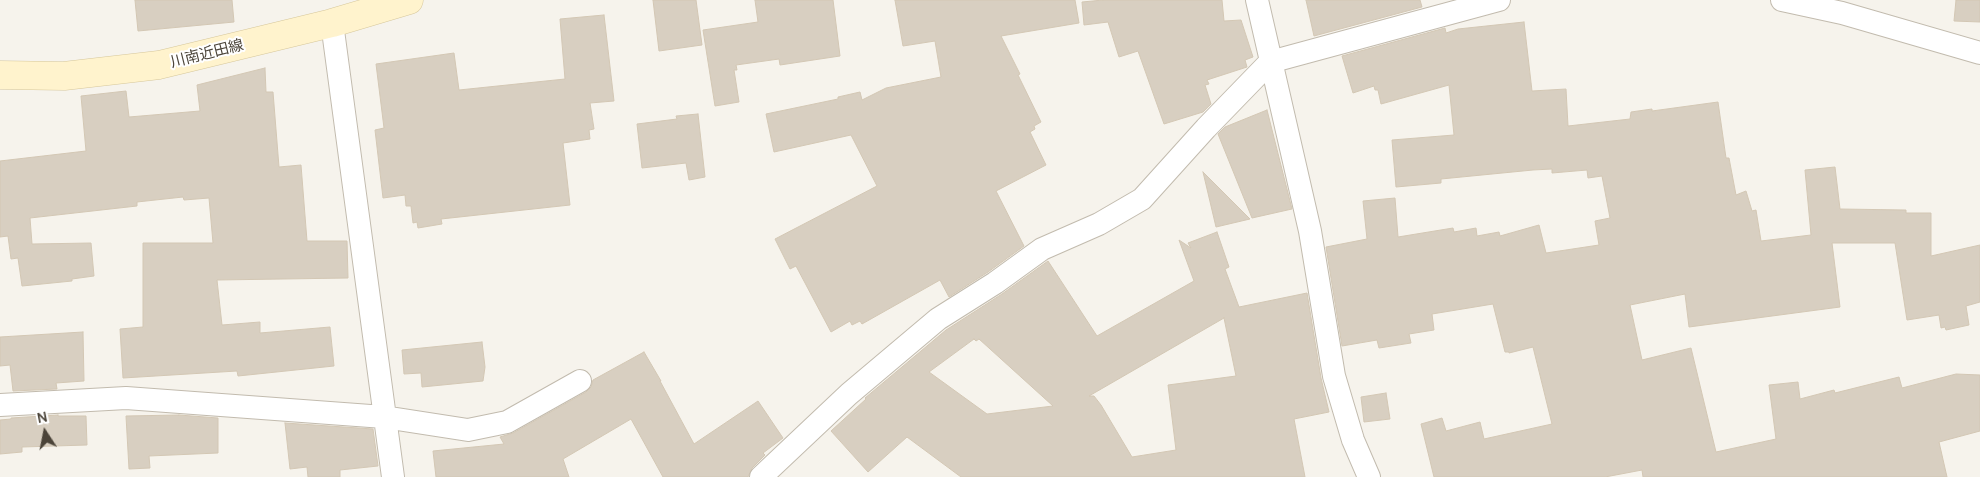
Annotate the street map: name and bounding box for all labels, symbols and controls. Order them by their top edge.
street label: 川南近田線 [168,36,246,72]
text: N [35,406,49,427]
north arrow [20,407,70,457]

